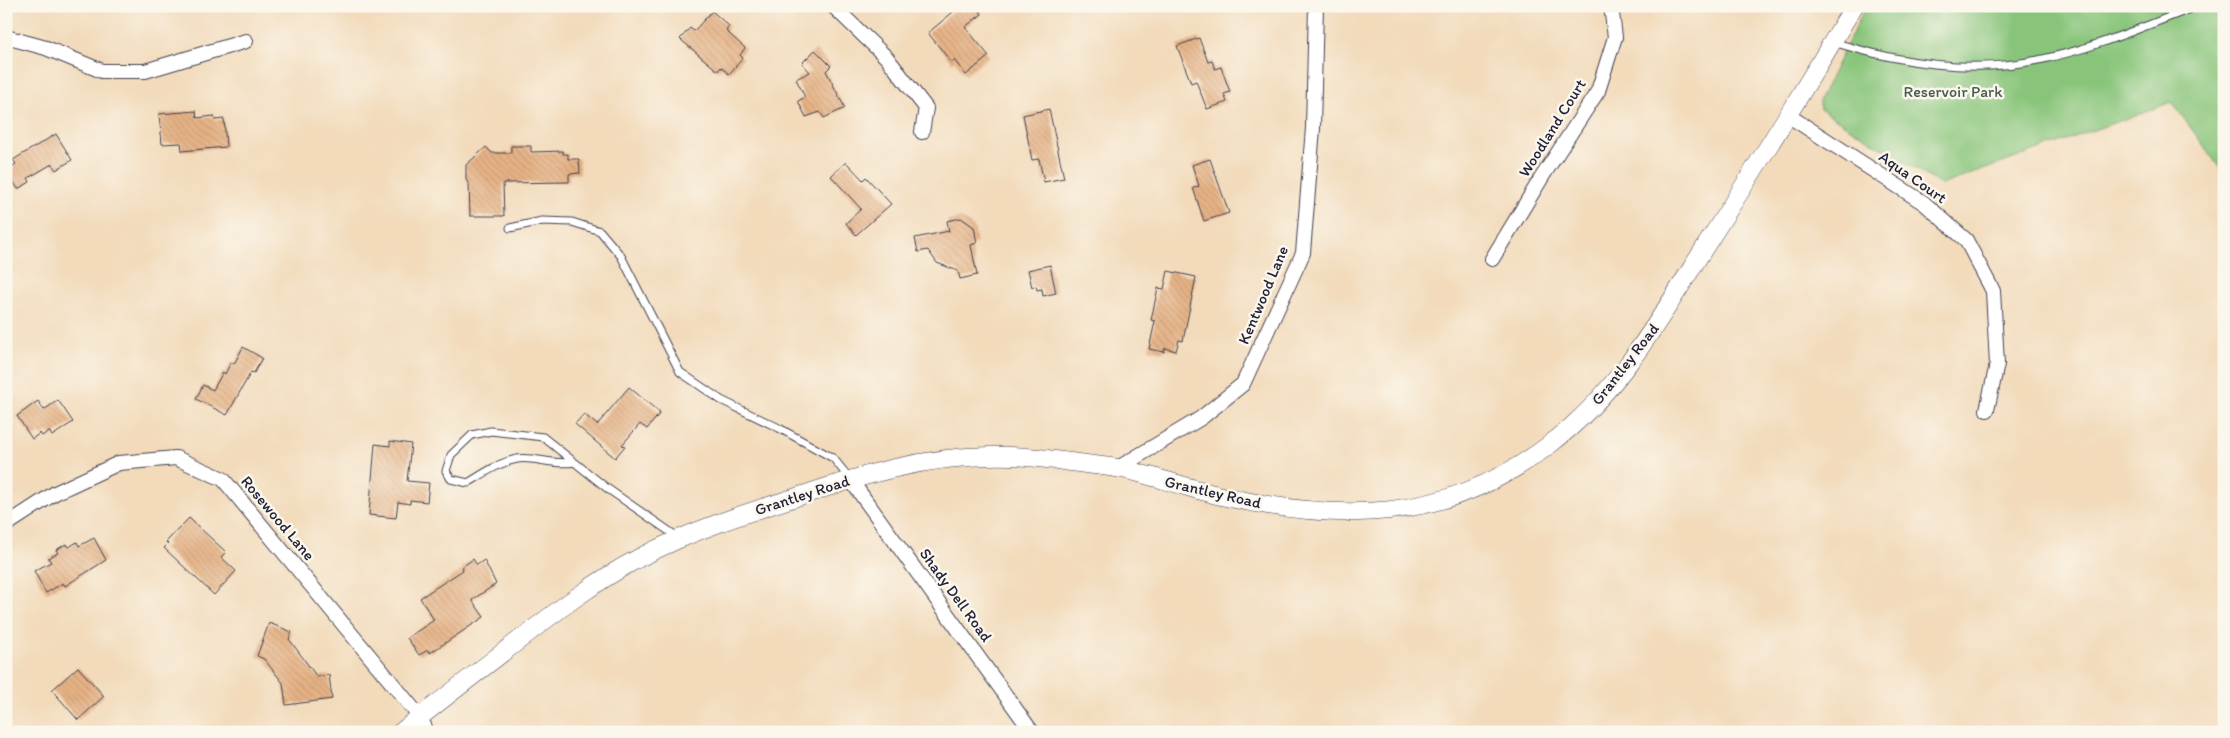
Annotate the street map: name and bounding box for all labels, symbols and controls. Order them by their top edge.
street label: Woodland Court [1514,76,1590,180]
park label: Reservoir Park [1904,82,2003,101]
street label: Aqua Court [1875,147,1951,207]
street label: Kentwood Lane [1234,243,1292,347]
street label: Grantley Road [1587,319,1663,409]
street label: Grantley Road [752,471,852,519]
street label: Rosewood Lane [237,472,319,564]
street label: Grantley Road [1163,472,1263,512]
street label: Shady Dell Road [916,544,997,646]

